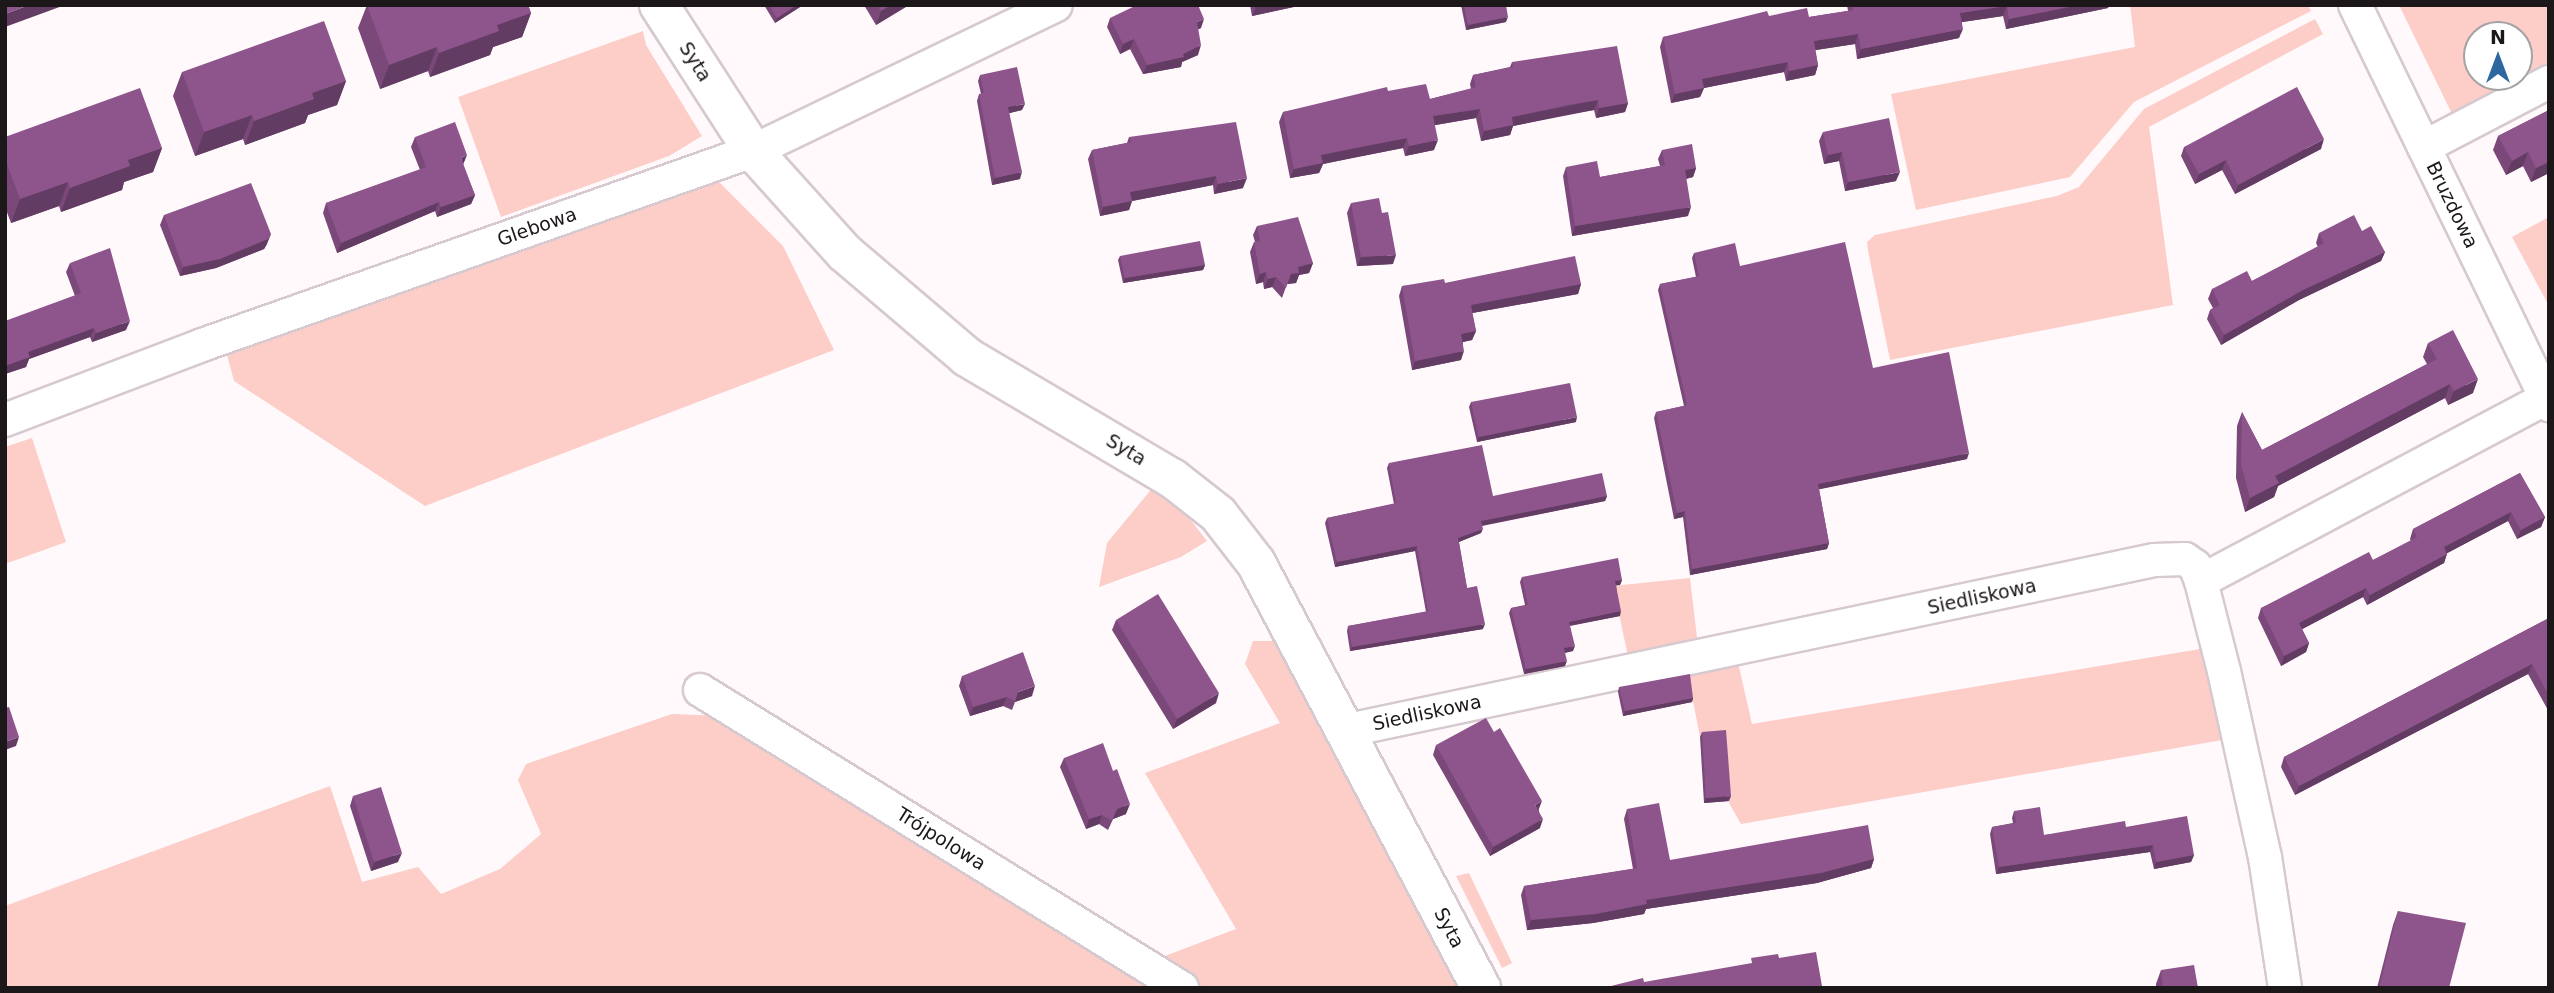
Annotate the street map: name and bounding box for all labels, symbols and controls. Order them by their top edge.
north arrow [2463,21,2533,91]
text: N [2490,26,2506,48]
street label: Syta [674,38,716,86]
street label: Bruzdowa [2421,158,2483,252]
street label: Glebowa [494,203,580,251]
street label: Syta [1102,429,1150,471]
street label: Siedliskowa [1925,574,2039,620]
street label: Siedliskowa [1370,690,1484,736]
street label: Trójpolowa [892,803,990,875]
street label: Syta [1429,904,1469,952]

